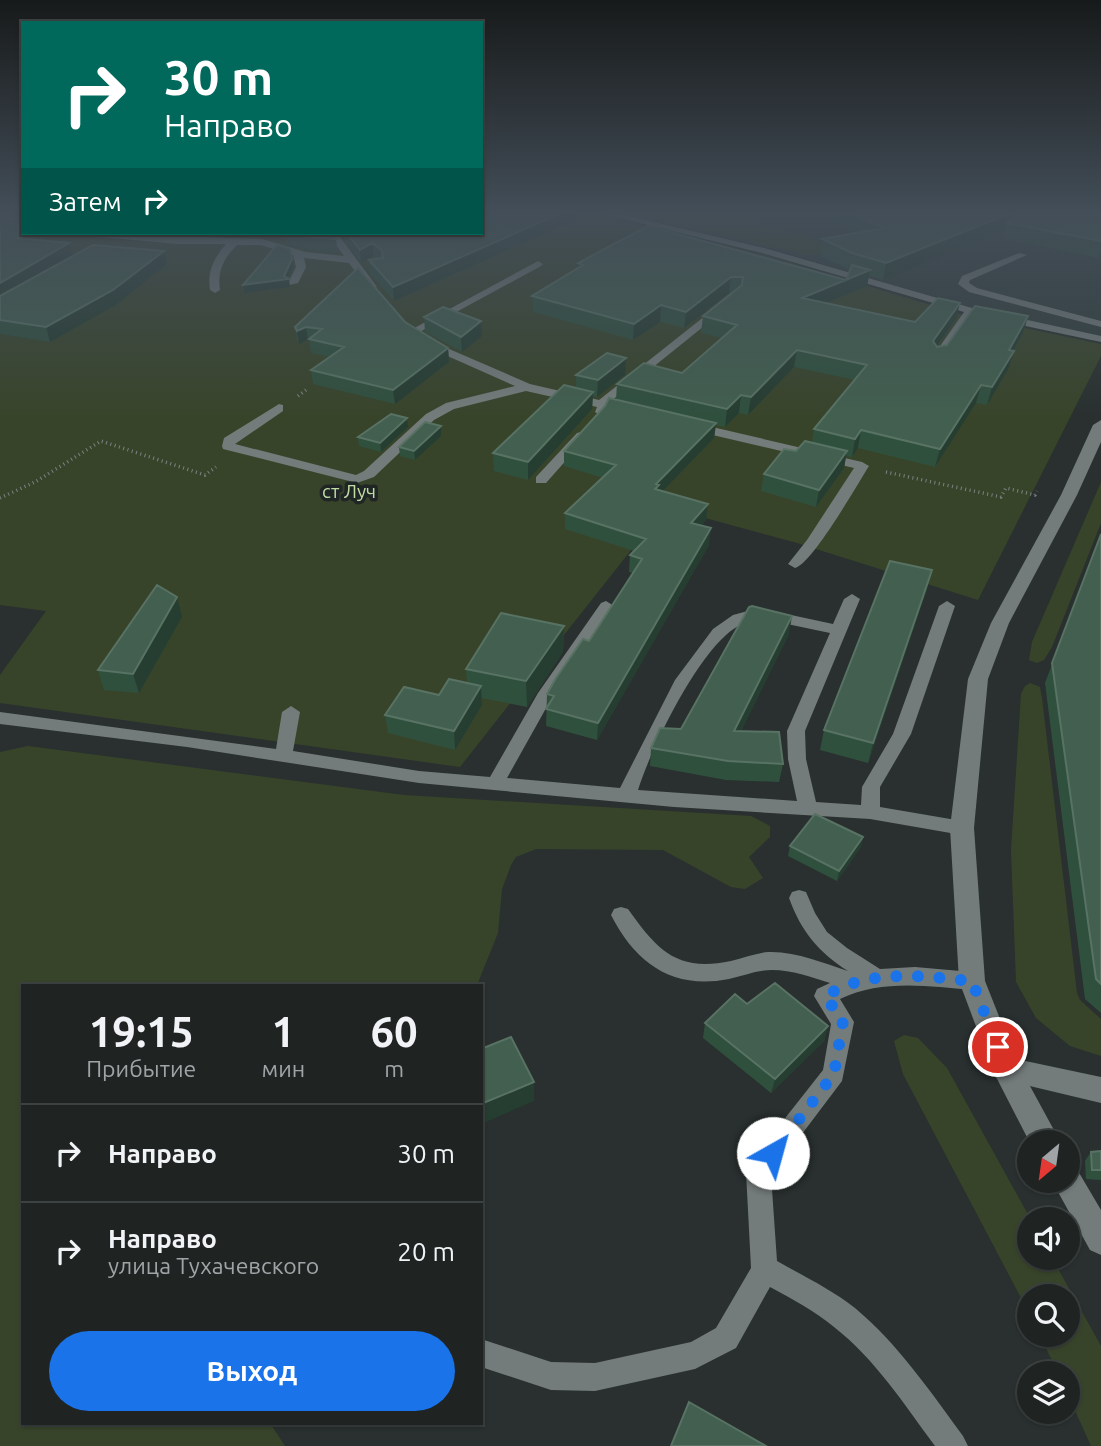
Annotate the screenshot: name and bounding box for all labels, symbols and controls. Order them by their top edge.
icon: right [49,49,140,140]
text: 30 m [164,49,273,104]
text: Направо [164,107,293,143]
icon: right [136,182,174,220]
text: Затем [49,187,122,216]
park label: ст Луч [322,480,376,502]
text: 19:15 [89,1008,194,1055]
text: 1 [271,1008,295,1055]
text: 60 [370,1008,418,1055]
pin [968,1017,1028,1077]
icon: arrive [979,1028,1017,1066]
text: Прибытие [86,1056,196,1081]
text: мин [261,1056,305,1081]
text: m [384,1056,404,1081]
position arrow [736,1116,810,1190]
north arrow [1017,1130,1080,1194]
map controls [1017,1130,1080,1424]
icon: right [49,1134,87,1172]
text: Направо [108,1139,217,1168]
text: 30 m [397,1139,455,1168]
button: sound [1017,1207,1080,1270]
text: Направо [108,1224,217,1253]
icon: right [49,1232,87,1270]
text: 20 m [397,1237,455,1266]
text: улица Тухачевского [108,1253,319,1278]
button: search [1017,1284,1080,1347]
button: Выход [49,1331,455,1411]
button: layers [1017,1361,1080,1424]

